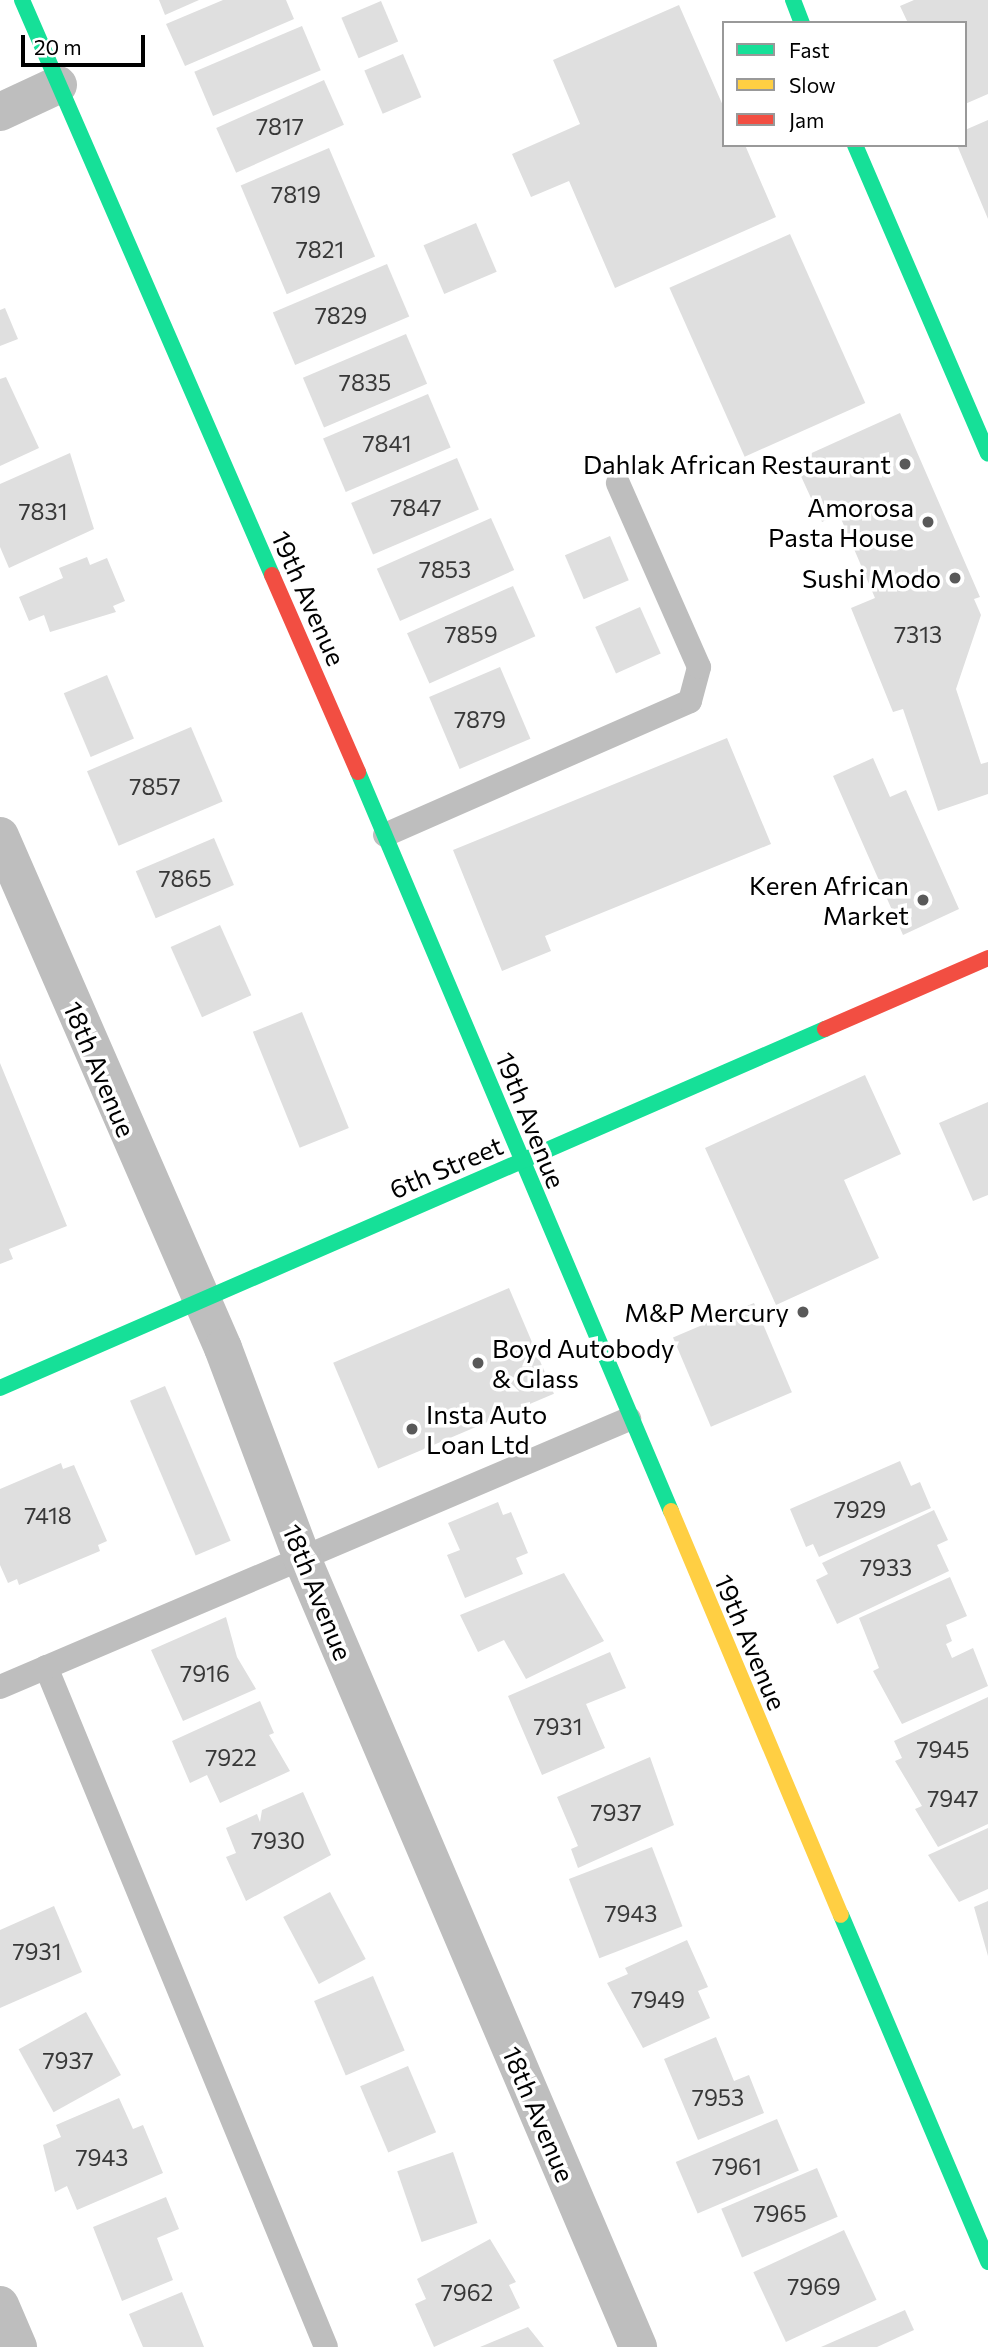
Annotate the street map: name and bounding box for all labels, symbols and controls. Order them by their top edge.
scale bar [24,21,149,65]
legend [722,21,967,147]
text: 20 m [34,34,82,59]
text: Fast [789,37,830,62]
text: Slow [789,72,836,97]
text: Jam [789,107,824,132]
house number: 7817 [256,112,304,140]
house number: 7819 [271,180,321,208]
house number: 7821 [296,235,344,263]
house number: 7829 [315,301,367,329]
house number: 7835 [339,368,391,396]
house number: 7841 [363,429,411,457]
place label: Dahlak African Restaurant [583,448,891,480]
marker: Dahlak African Restaurant [897,456,913,472]
place label: Amorosa Pasta House [768,491,914,552]
house number: 7847 [390,493,442,521]
house number: 7831 [19,497,67,525]
marker: Amorosa Pasta House [920,514,936,530]
street label: 19th Avenue [265,526,353,670]
house number: 7853 [419,555,471,583]
place label: Sushi Modo [802,562,941,594]
marker: Sushi Modo [947,570,963,586]
house number: 7859 [444,620,498,648]
house number: 7313 [894,620,942,648]
house number: 7879 [454,705,506,733]
house number: 7857 [129,772,181,800]
house number: 7865 [158,864,212,892]
place label: Keren African Market [749,869,909,931]
marker: Keren African Market [915,892,931,908]
street label: 18th Avenue [57,997,143,1141]
street label: 19th Avenue [490,1047,572,1193]
street label: 6th Street [385,1129,507,1205]
place label: M&P Mercury [624,1296,789,1328]
marker: M&P Mercury [795,1304,811,1320]
place label: Boyd Autobody & Glass [492,1332,675,1394]
marker: Boyd Autobody & Glass [470,1355,486,1371]
place label: Insta Auto Loan Ltd [426,1398,547,1460]
marker: Insta Auto Loan Ltd [404,1421,420,1437]
house number: 7929 [834,1495,886,1523]
house number: 7418 [24,1501,72,1529]
street label: 18th Avenue [277,1519,359,1665]
house number: 7933 [860,1553,912,1581]
street label: 19th Avenue [708,1570,794,1714]
house number: 7916 [180,1659,230,1687]
house number: 7931 [534,1712,582,1740]
house number: 7945 [916,1735,970,1763]
house number: 7922 [205,1743,257,1771]
house number: 7947 [927,1784,979,1812]
house number: 7937 [590,1798,642,1826]
house number: 7930 [251,1826,305,1854]
house number: 7943 [605,1899,657,1927]
house number: 7931 [13,1937,61,1965]
house number: 7949 [631,1985,685,2013]
street label: 18th Avenue [496,2042,582,2186]
house number: 7937 [42,2046,94,2074]
house number: 7953 [692,2083,744,2111]
house number: 7943 [76,2143,128,2171]
house number: 7961 [712,2152,762,2180]
house number: 7965 [753,2199,807,2227]
house number: 7969 [787,2272,841,2300]
house number: 7962 [441,2278,493,2306]

